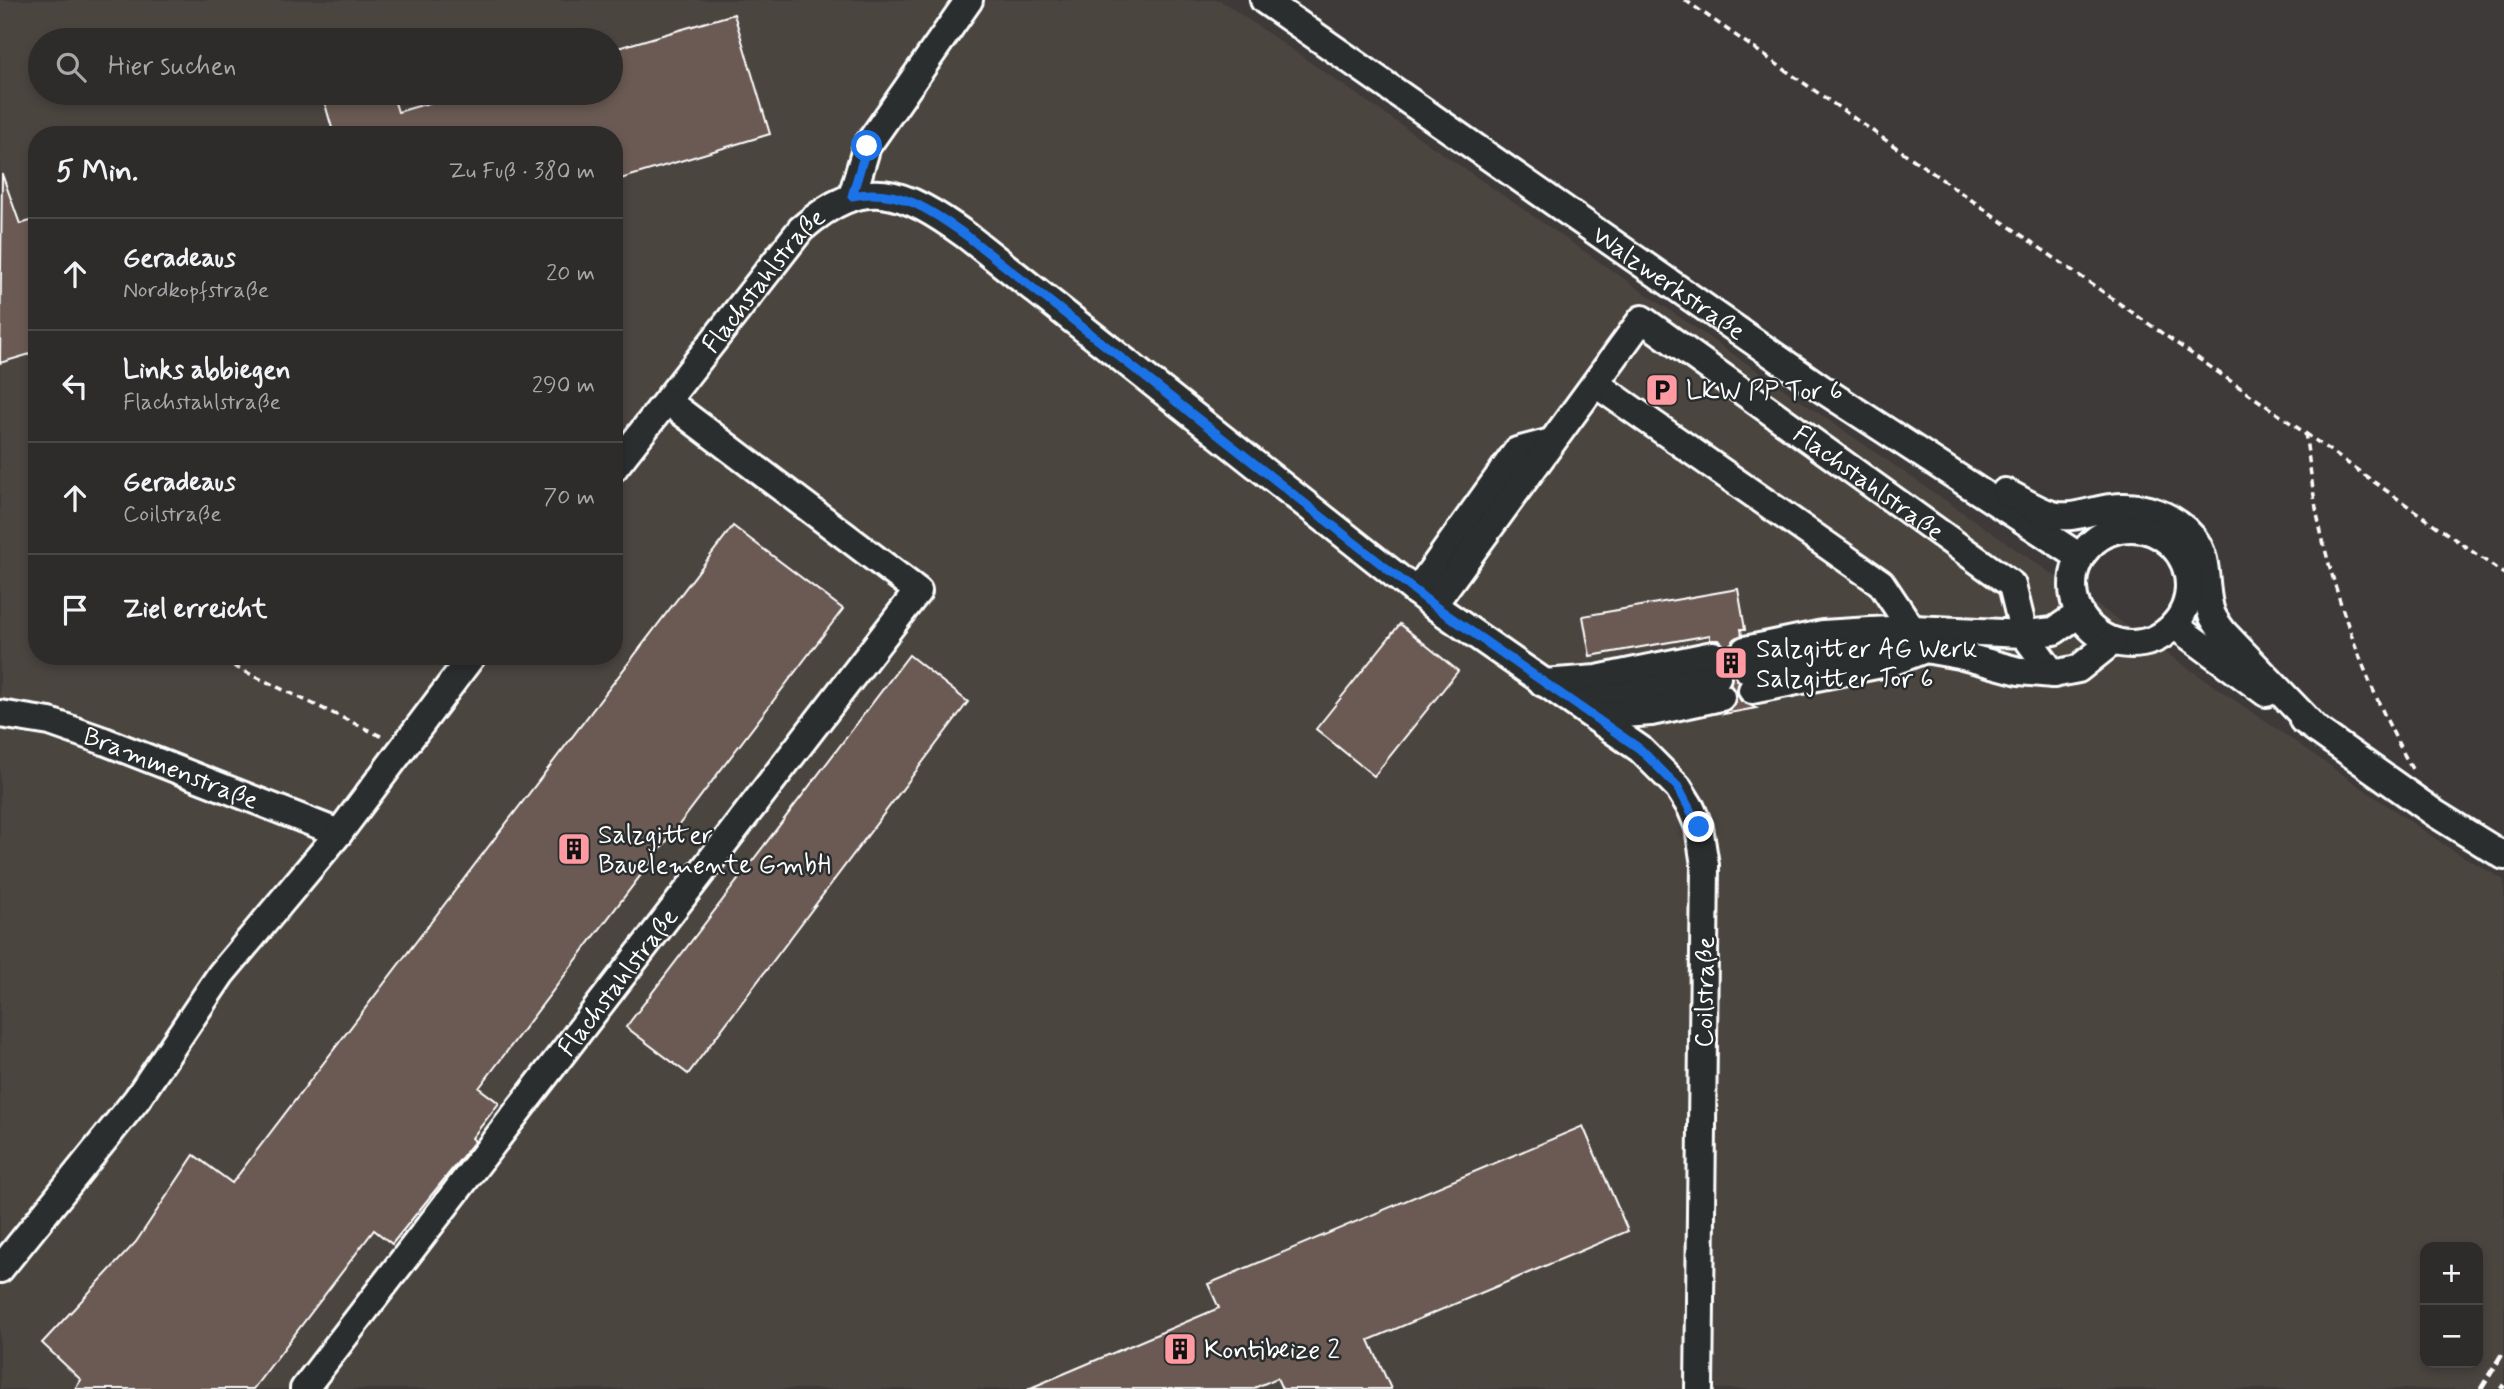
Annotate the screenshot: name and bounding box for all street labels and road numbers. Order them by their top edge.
street label: Flachstahlstraße [695,201,833,361]
street label: Walzwerkstraße [1585,219,1752,349]
street label: Flachstahlstraße [1786,418,1951,550]
street label: Brammenstraße [78,720,263,819]
street label: Flachstahlstraße [551,902,687,1064]
street label: Coilstraße [1688,936,1724,1048]

